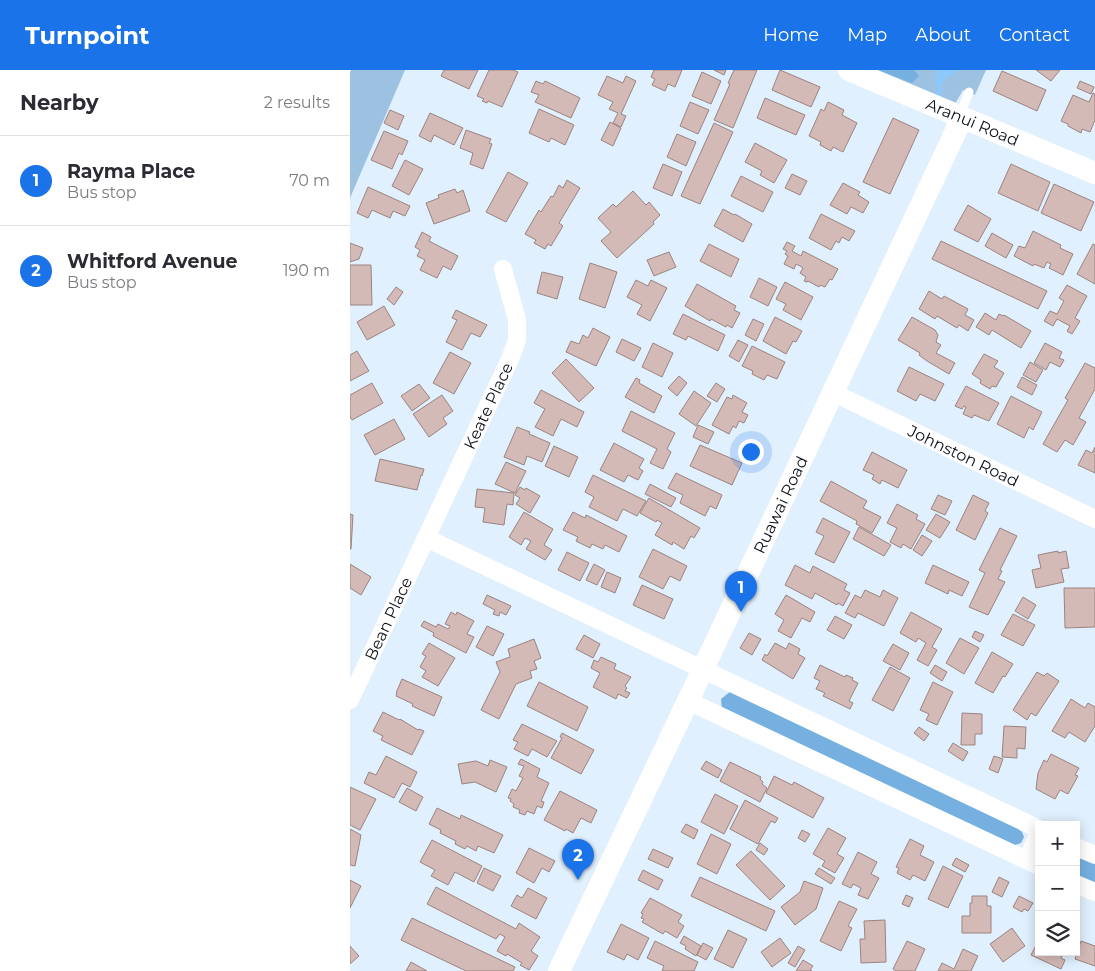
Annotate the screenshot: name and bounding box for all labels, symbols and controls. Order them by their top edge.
text: Turnpoint [25,21,149,50]
text: Home [763,24,819,46]
text: Map [847,24,887,46]
text: About [915,24,971,46]
text: Contact [999,24,1070,46]
text: Nearby [20,90,99,115]
text: 2 results [264,93,330,112]
street label: Aranui Road [923,94,1022,150]
text: Rayma Place [67,160,195,183]
text: 1 [33,171,39,190]
text: 70 m [289,171,330,190]
text: Bus stop [67,183,137,202]
text: Whitford Avenue [67,250,238,273]
text: 2 [31,261,41,280]
text: 190 m [283,261,330,280]
text: Bus stop [67,273,137,292]
street label: Keate Place [460,360,517,452]
street label: Johnston Road [904,421,1022,491]
your location [738,439,764,465]
street label: Ruawai Road [750,453,812,557]
pin: 1 [725,571,757,612]
street label: Bean Place [361,574,416,663]
map controls [1035,821,1080,956]
button: + [1035,821,1080,866]
pin: 2 [562,839,594,880]
button: − [1035,866,1080,911]
button: layers [1035,911,1080,956]

